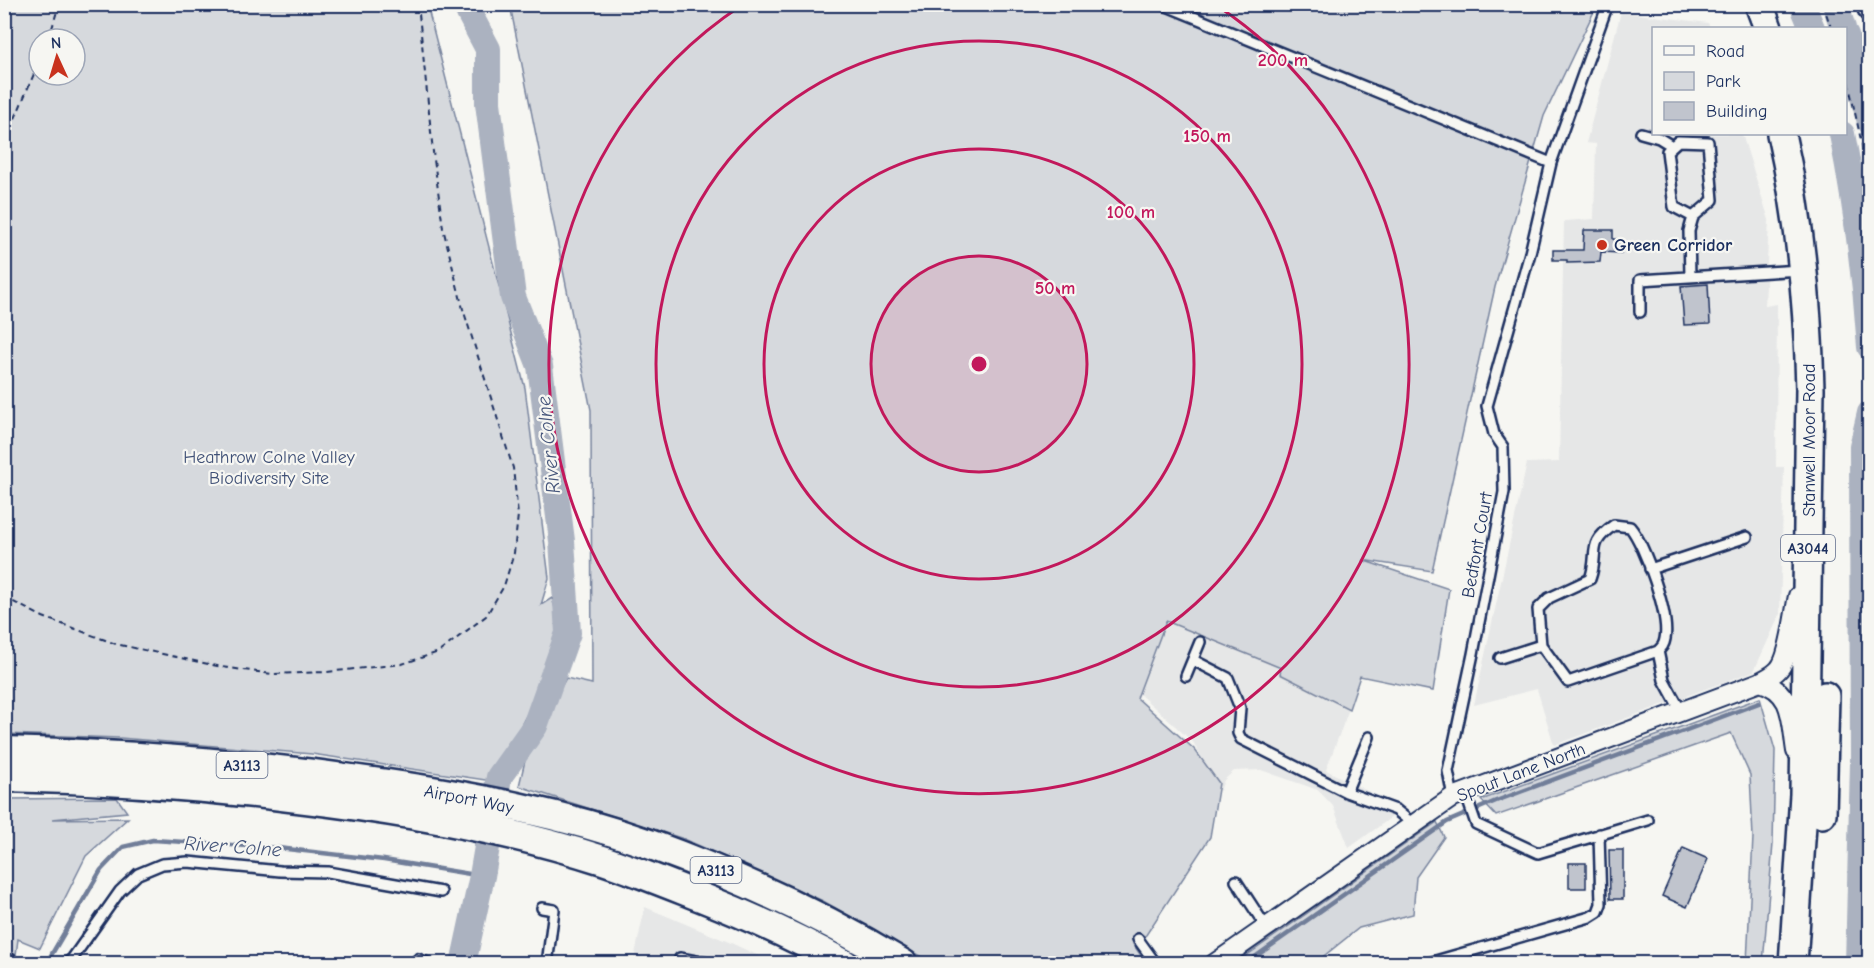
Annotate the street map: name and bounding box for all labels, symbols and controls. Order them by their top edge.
north arrow [27,27,87,87]
legend [1652,27,1847,135]
text: N [50,34,62,52]
text: Road [1706,41,1745,62]
text: 200 m [1258,50,1308,71]
text: Park [1706,71,1741,92]
text: Building [1706,101,1768,122]
text: 150 m [1183,126,1231,147]
text: 100 m [1107,202,1155,223]
place label: Green Corridor [1614,235,1733,256]
marker: Green Corridor [1595,238,1609,252]
text: 50 m [1035,278,1075,299]
centre of rings [969,354,989,374]
street label: Stanwell Moor Road [1799,363,1820,517]
water label: River Colne [532,395,565,495]
park label: Heathrow Colne Valley Biodiversity Site [183,447,356,489]
street label: Bedfont Court [1458,490,1497,600]
road number: A3044 [1781,535,1835,561]
street label: Spout Lane North [1454,738,1588,807]
road number: A3113 [216,752,268,778]
street label: Airport Way [422,781,516,819]
water label: River Colne [183,832,283,861]
road number: A3113 [690,857,742,883]

